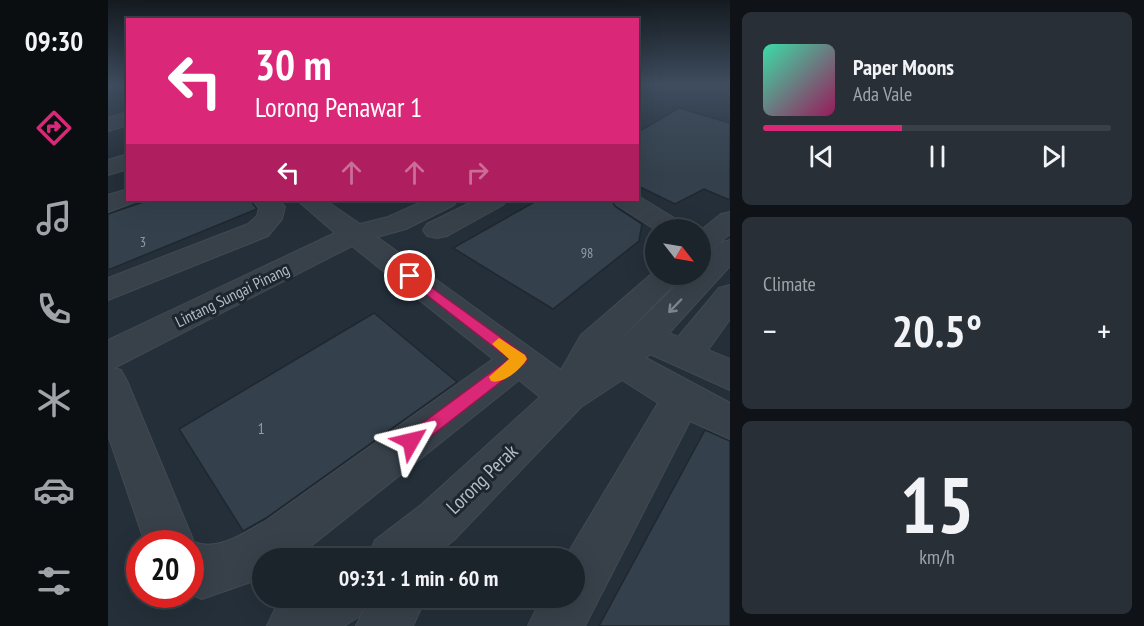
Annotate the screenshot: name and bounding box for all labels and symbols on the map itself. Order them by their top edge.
north arrow [645,219,711,285]
house number: 3 [140,233,146,251]
house number: 98 [581,244,593,262]
pin [384,250,435,301]
street label: Lintang Sungai Pinang [172,259,292,331]
one-way arrow [667,299,682,314]
position arrow [379,409,443,473]
house number: 1 [257,418,265,438]
street label: Lorong Perak [441,438,523,520]
speed limit sign: 20 [126,530,204,608]

